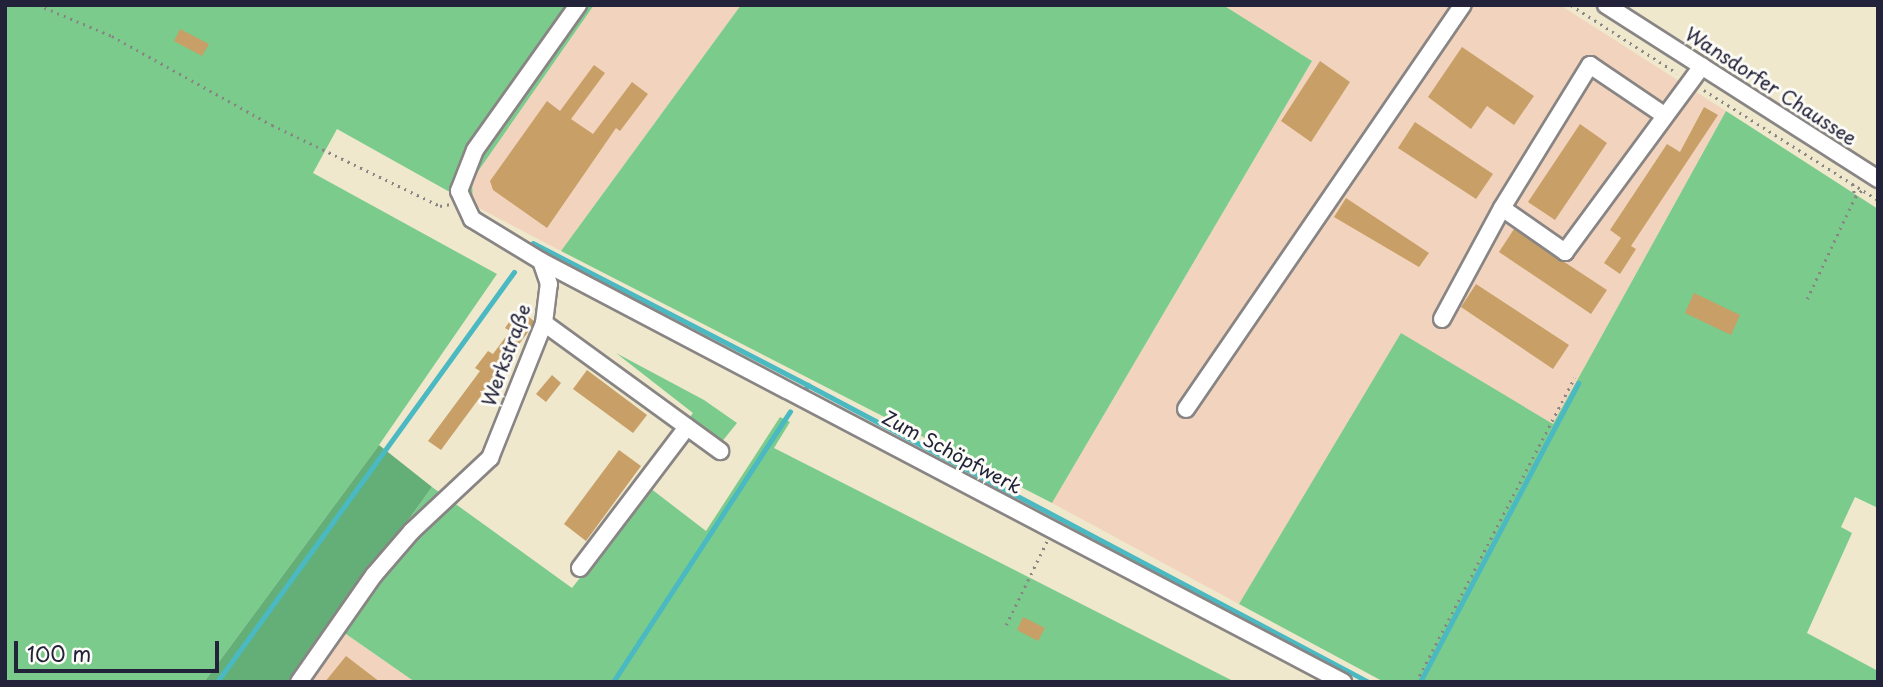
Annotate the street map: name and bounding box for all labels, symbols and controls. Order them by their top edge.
street label: Wansdorfer Chaussee [1681,22,1861,150]
street label: Werkstraße [477,301,535,409]
street label: Zum Schöpfwerk [879,406,1025,498]
scale bar [18,628,222,672]
text: 100 m [27,637,91,669]

